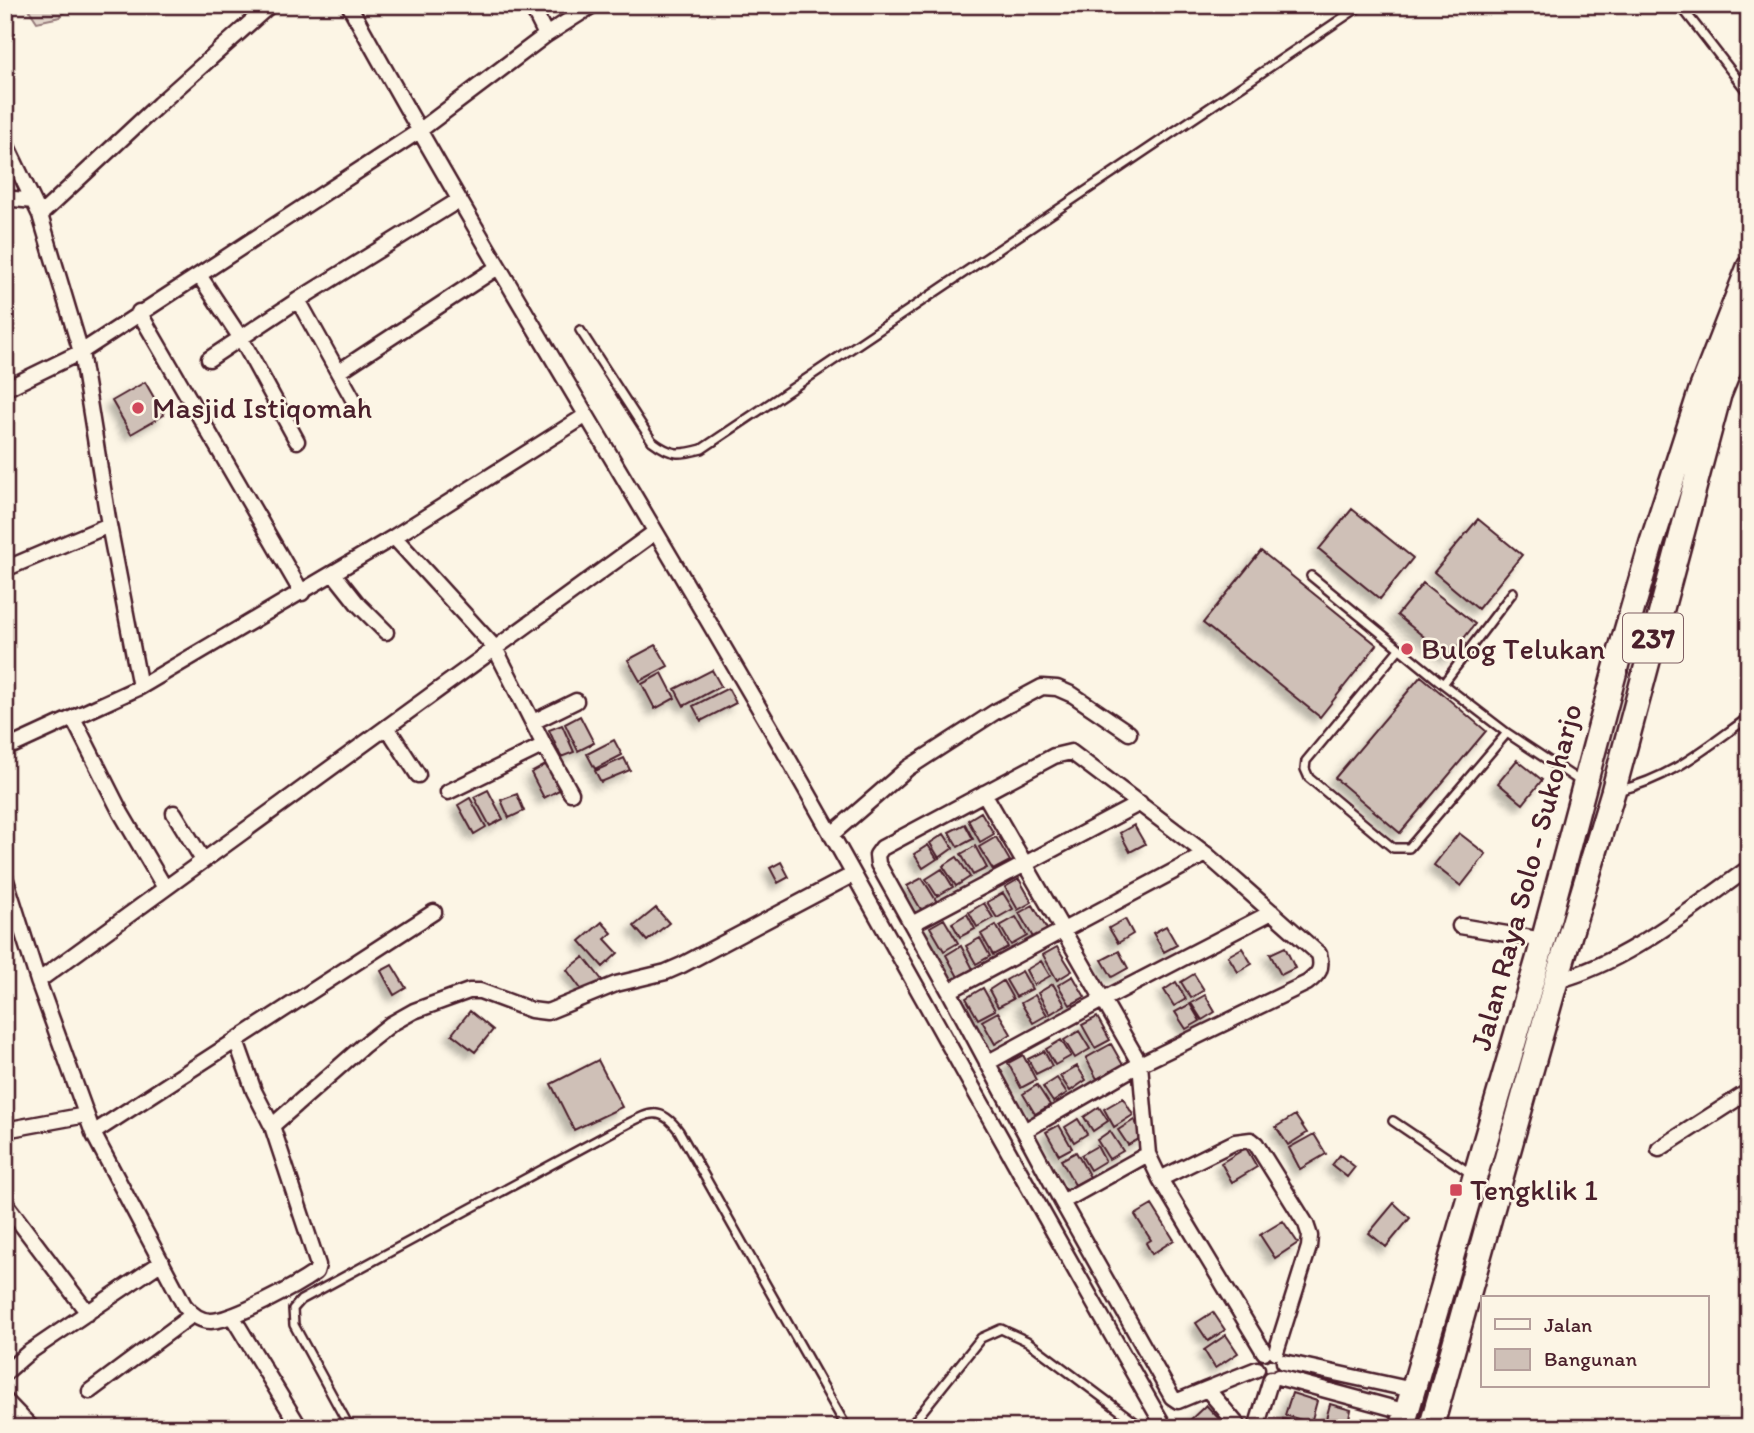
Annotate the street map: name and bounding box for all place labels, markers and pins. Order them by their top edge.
place label: Masjid Istiqomah [152,389,372,426]
marker: Masjid Istiqomah [130,400,146,416]
place label: Bulog Telukan [1421,630,1605,667]
marker: Bulog Telukan [1399,641,1415,657]
place label: Tengklik 1 [1470,1171,1598,1208]
marker: Tengklik 1 [1448,1182,1464,1198]

